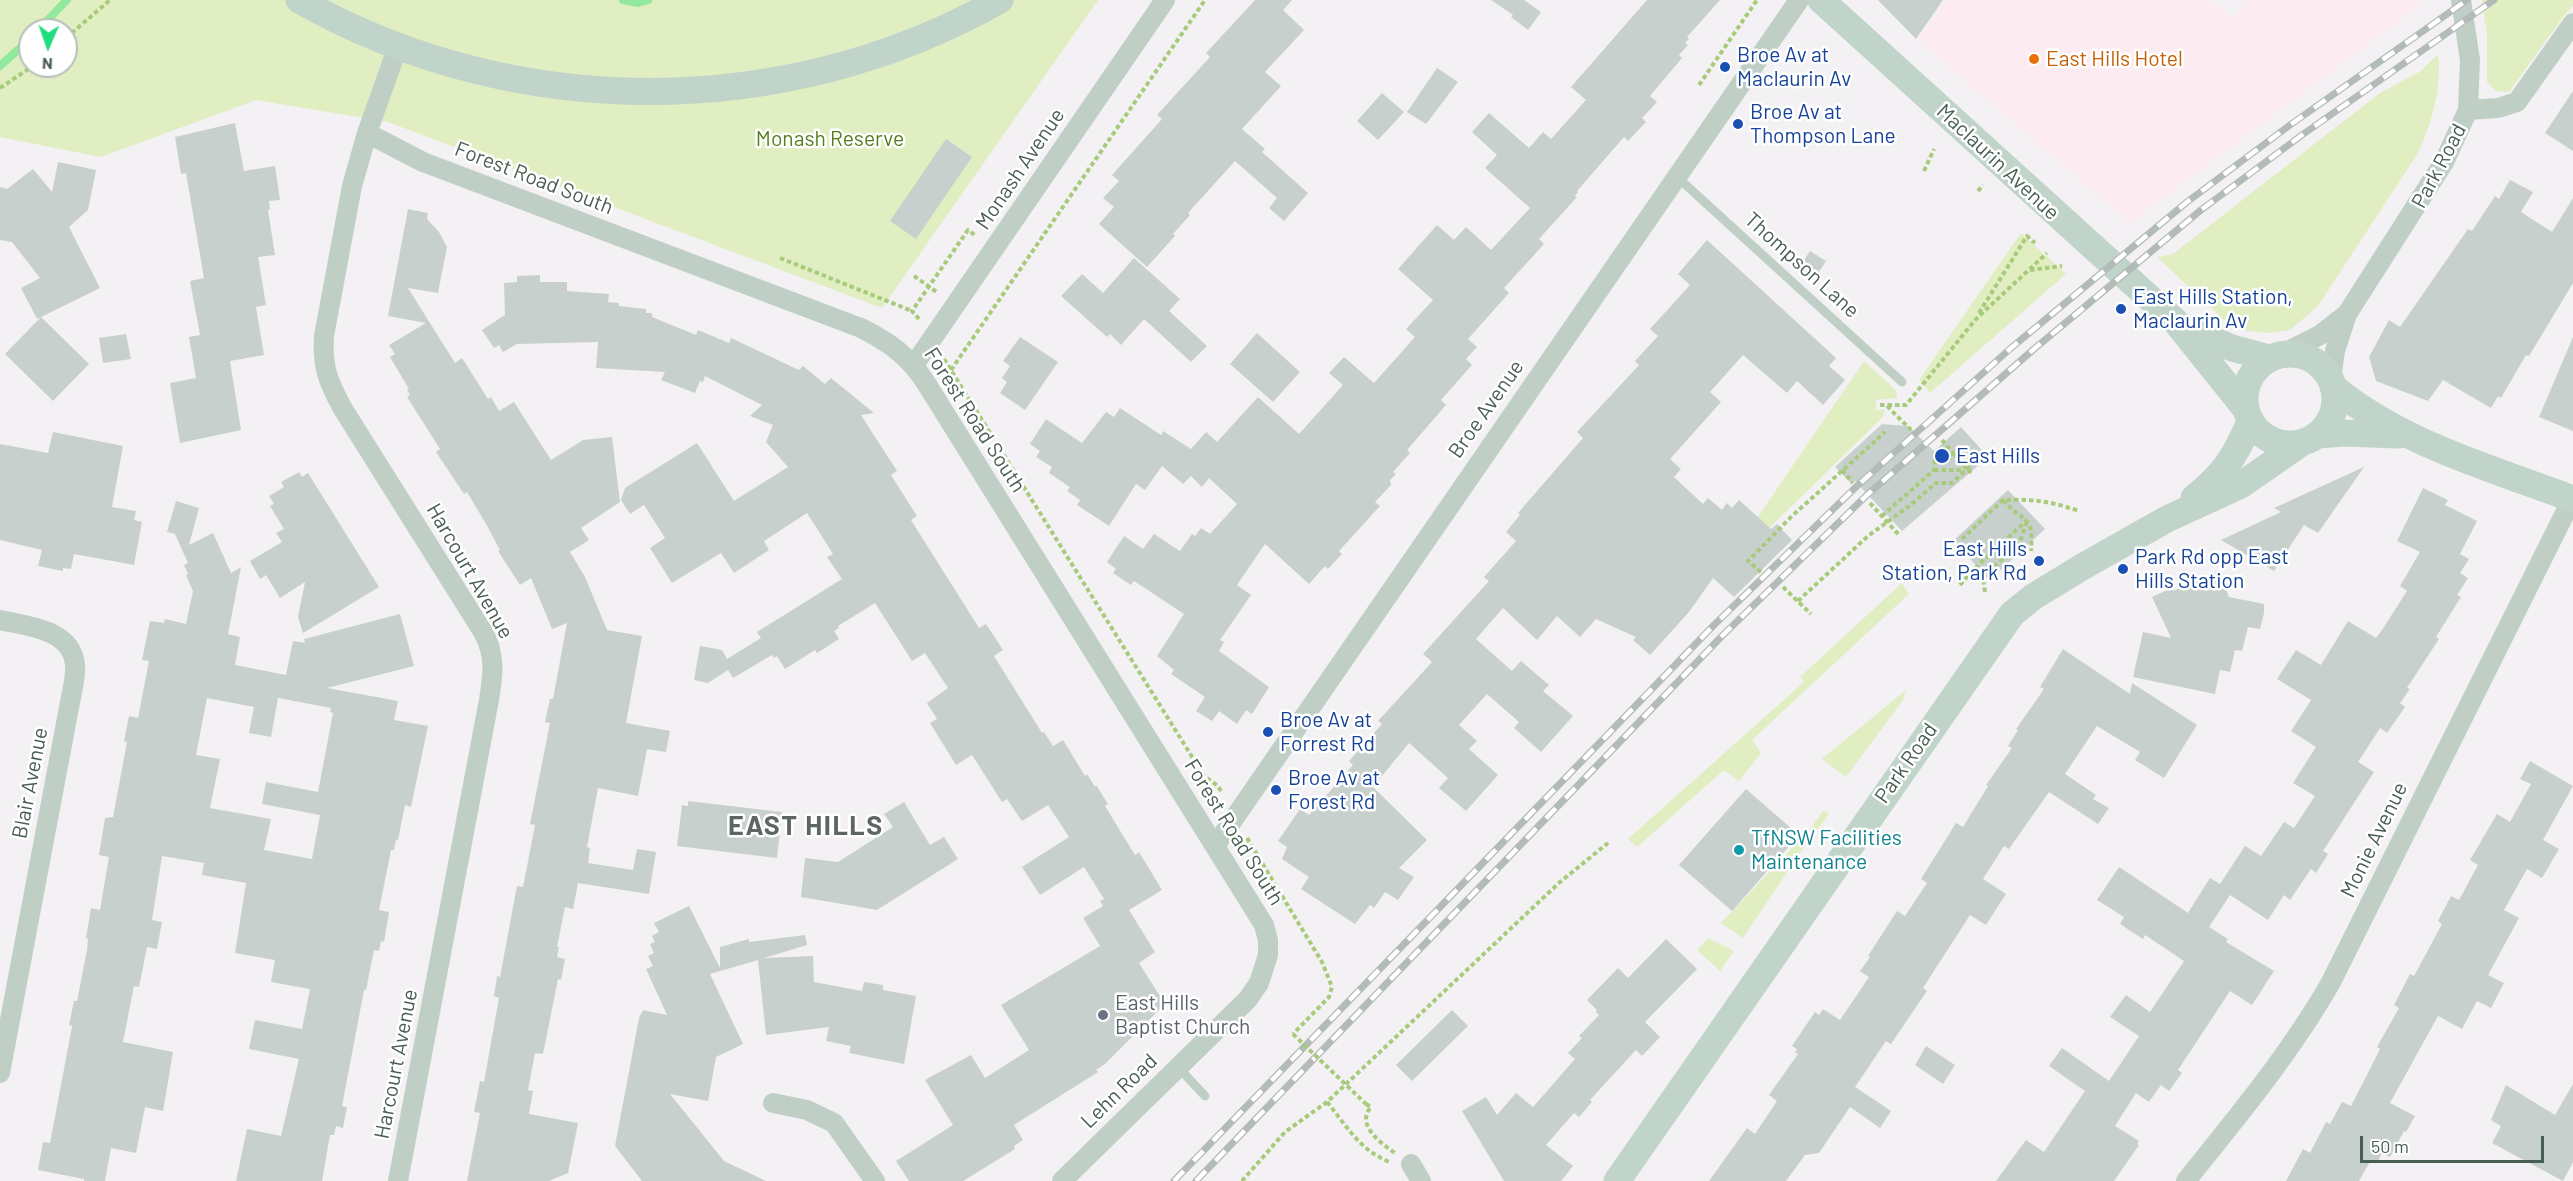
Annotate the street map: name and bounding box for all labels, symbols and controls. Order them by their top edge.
north arrow [18,18,78,78]
place label: Broe Av at Maclaurin Av [1737,42,1851,92]
place label: East Hills Hotel [2046,46,2183,72]
marker: East Hills Hotel [2027,52,2041,66]
text: N [42,55,53,74]
marker: Broe Av at Maclaurin Av [1718,60,1732,74]
place label: Broe Av at Thompson Lane [1750,99,1896,149]
street label: Maclaurin Avenue [1931,99,2065,225]
street label: Monash Avenue [970,104,1070,234]
marker: Broe Av at Thompson Lane [1731,117,1745,131]
street label: Park Road [2406,120,2472,212]
park label: Monash Reserve [756,126,904,152]
street label: Forest Road South [451,136,617,220]
street label: Thompson Lane [1739,207,1865,323]
place label: East Hills Station, Maclaurin Av [2133,284,2293,334]
marker: East Hills Station, Maclaurin Av [2114,302,2128,316]
street label: Forest Road South [919,343,1031,497]
street label: Broe Avenue [1443,355,1529,463]
place label: East Hills [1956,443,2040,469]
marker: East Hills [1933,447,1951,465]
street label: Harcourt Avenue [421,499,519,643]
place label: East Hills Station, Park Rd [1882,536,2027,586]
place label: Park Rd opp East Hills Station [2135,544,2289,594]
marker: East Hills Station, Park Rd [2032,554,2046,568]
marker: Park Rd opp East Hills Station [2116,562,2130,576]
place label: Broe Av at Forrest Rd [1280,707,1375,757]
street label: Park Road [1869,718,1943,808]
street label: Blair Avenue [7,725,53,841]
marker: Broe Av at Forrest Rd [1261,725,1275,739]
street label: Forest Road South [1179,754,1289,910]
place label: Broe Av at Forest Rd [1288,765,1380,815]
street label: Monie Avenue [2335,778,2413,902]
marker: Broe Av at Forest Rd [1269,783,1283,797]
district label: EAST HILLS [728,810,884,842]
place label: TfNSW Facilities Maintenance [1751,825,1902,875]
marker: TfNSW Facilities Maintenance [1732,843,1746,857]
street label: Harcourt Avenue [369,987,423,1141]
place label: East Hills Baptist Church [1115,990,1250,1040]
marker: East Hills Baptist Church [1096,1008,1110,1022]
street label: Lehn Road [1076,1048,1162,1134]
scale bar [2363,1124,2548,1162]
text: 50 m [2371,1135,2409,1157]

